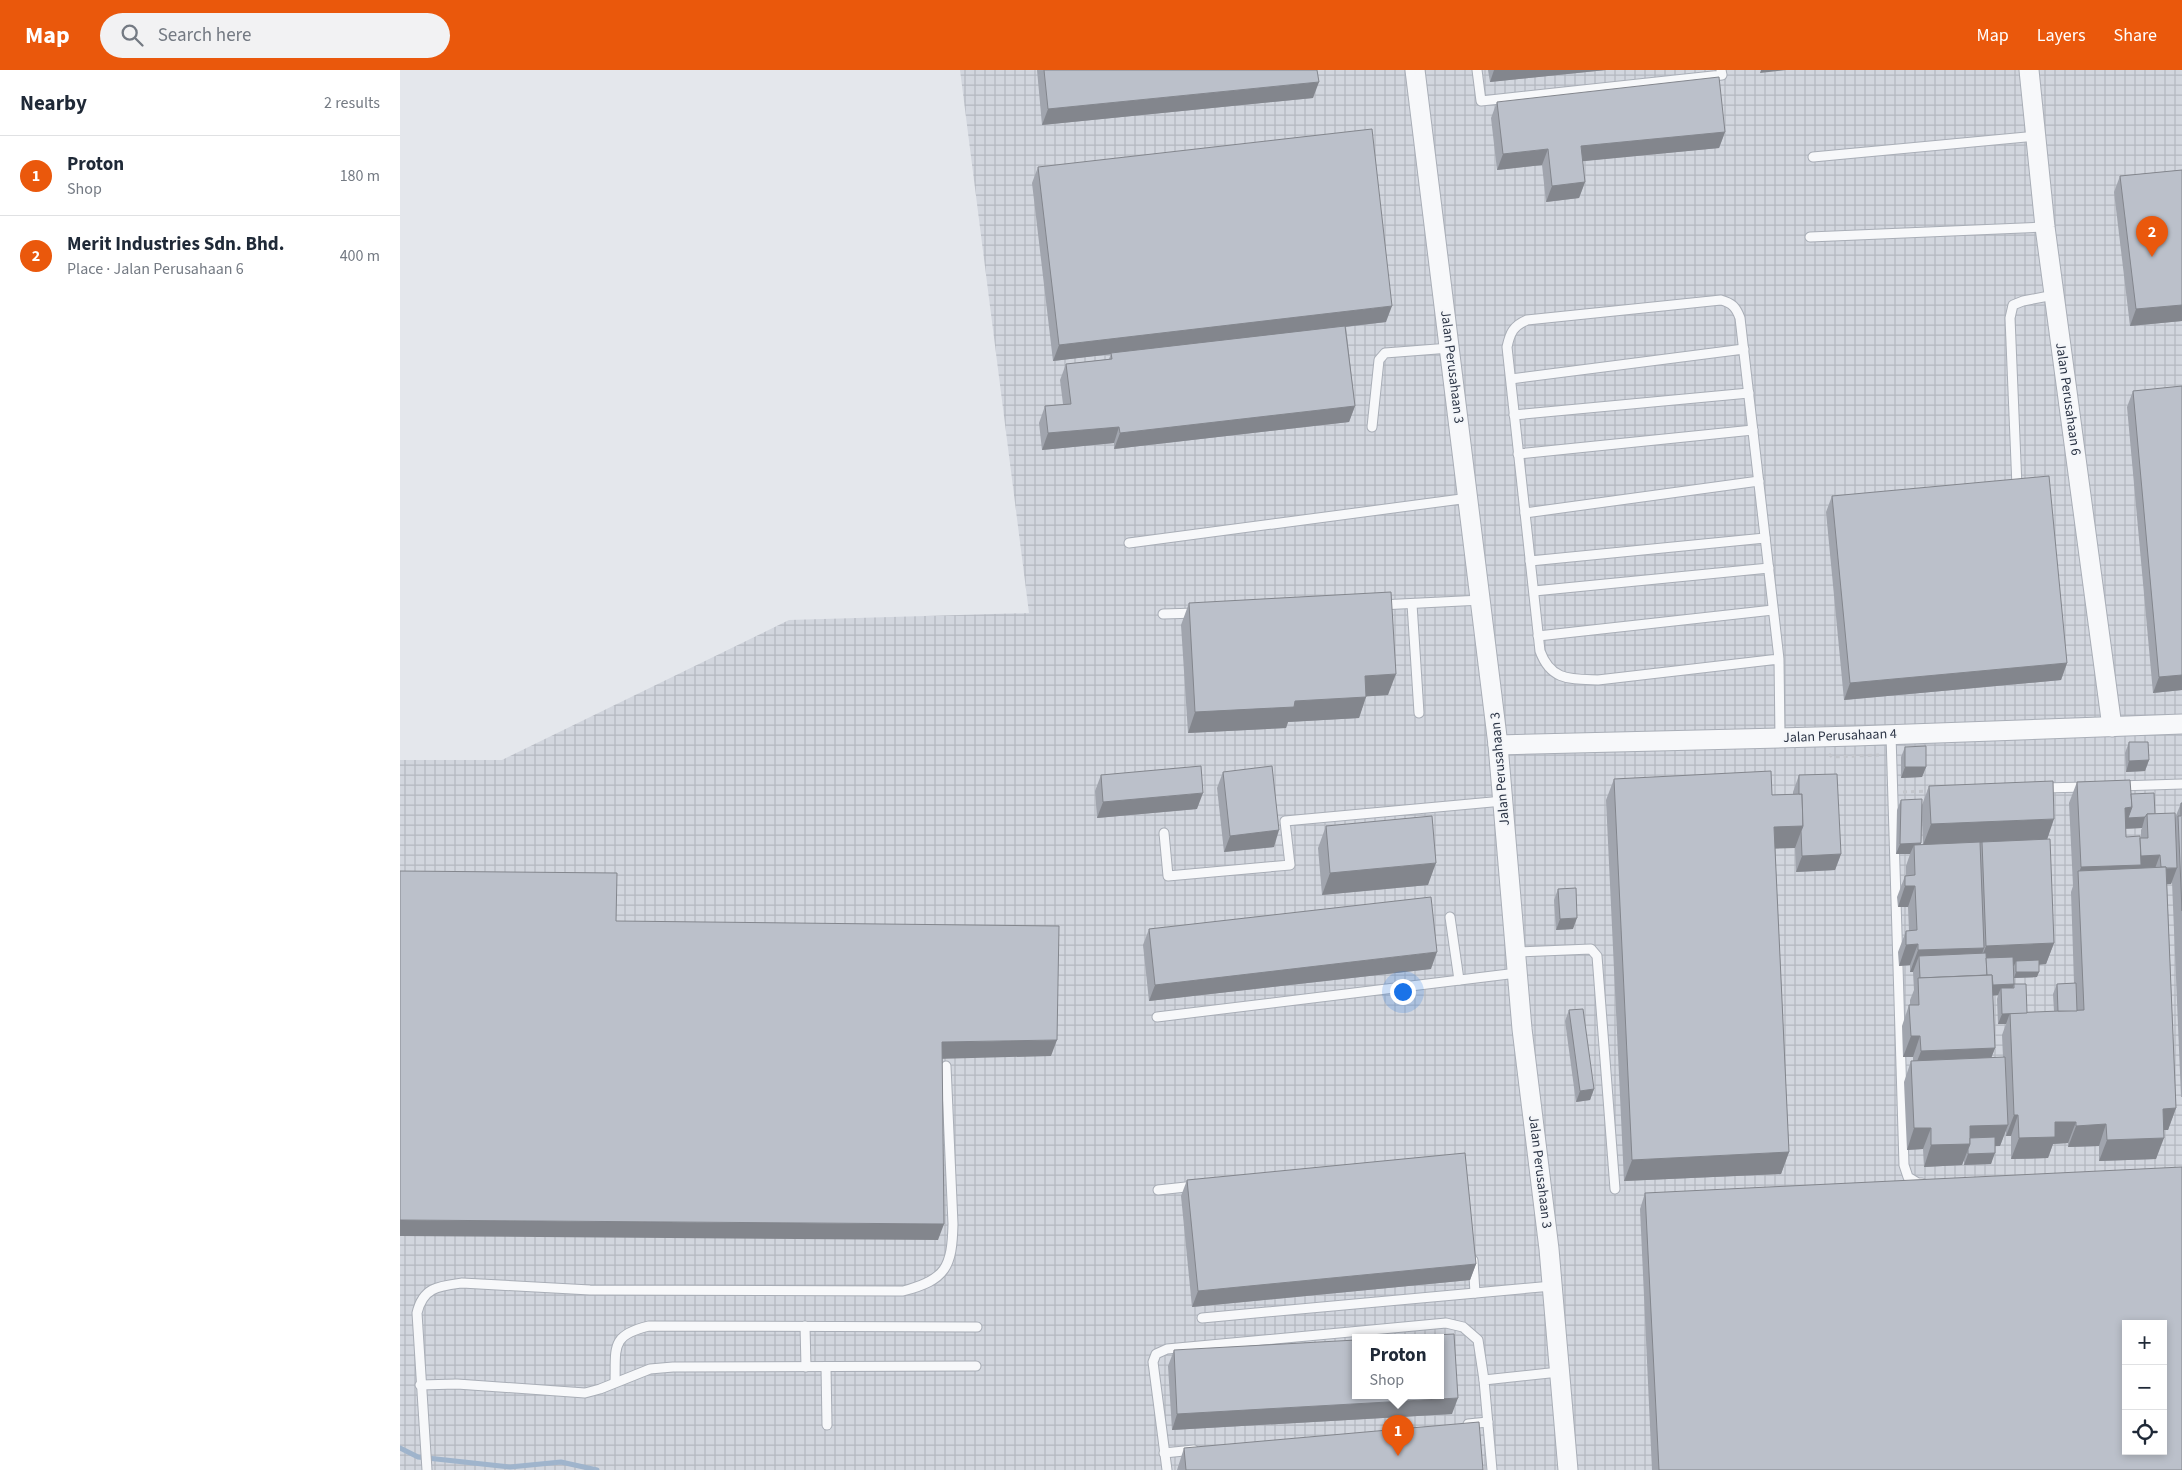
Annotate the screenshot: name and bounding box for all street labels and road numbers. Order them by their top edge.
street label: Jalan Perusahaan 3 [1435,309,1469,425]
street label: Jalan Perusahaan 6 [2050,341,2086,457]
street label: Jalan Perusahaan 3 [1485,711,1515,827]
street label: Jalan Perusahaan 4 [1783,724,1897,748]
street label: Jalan Perusahaan 3 [1523,1114,1557,1230]

